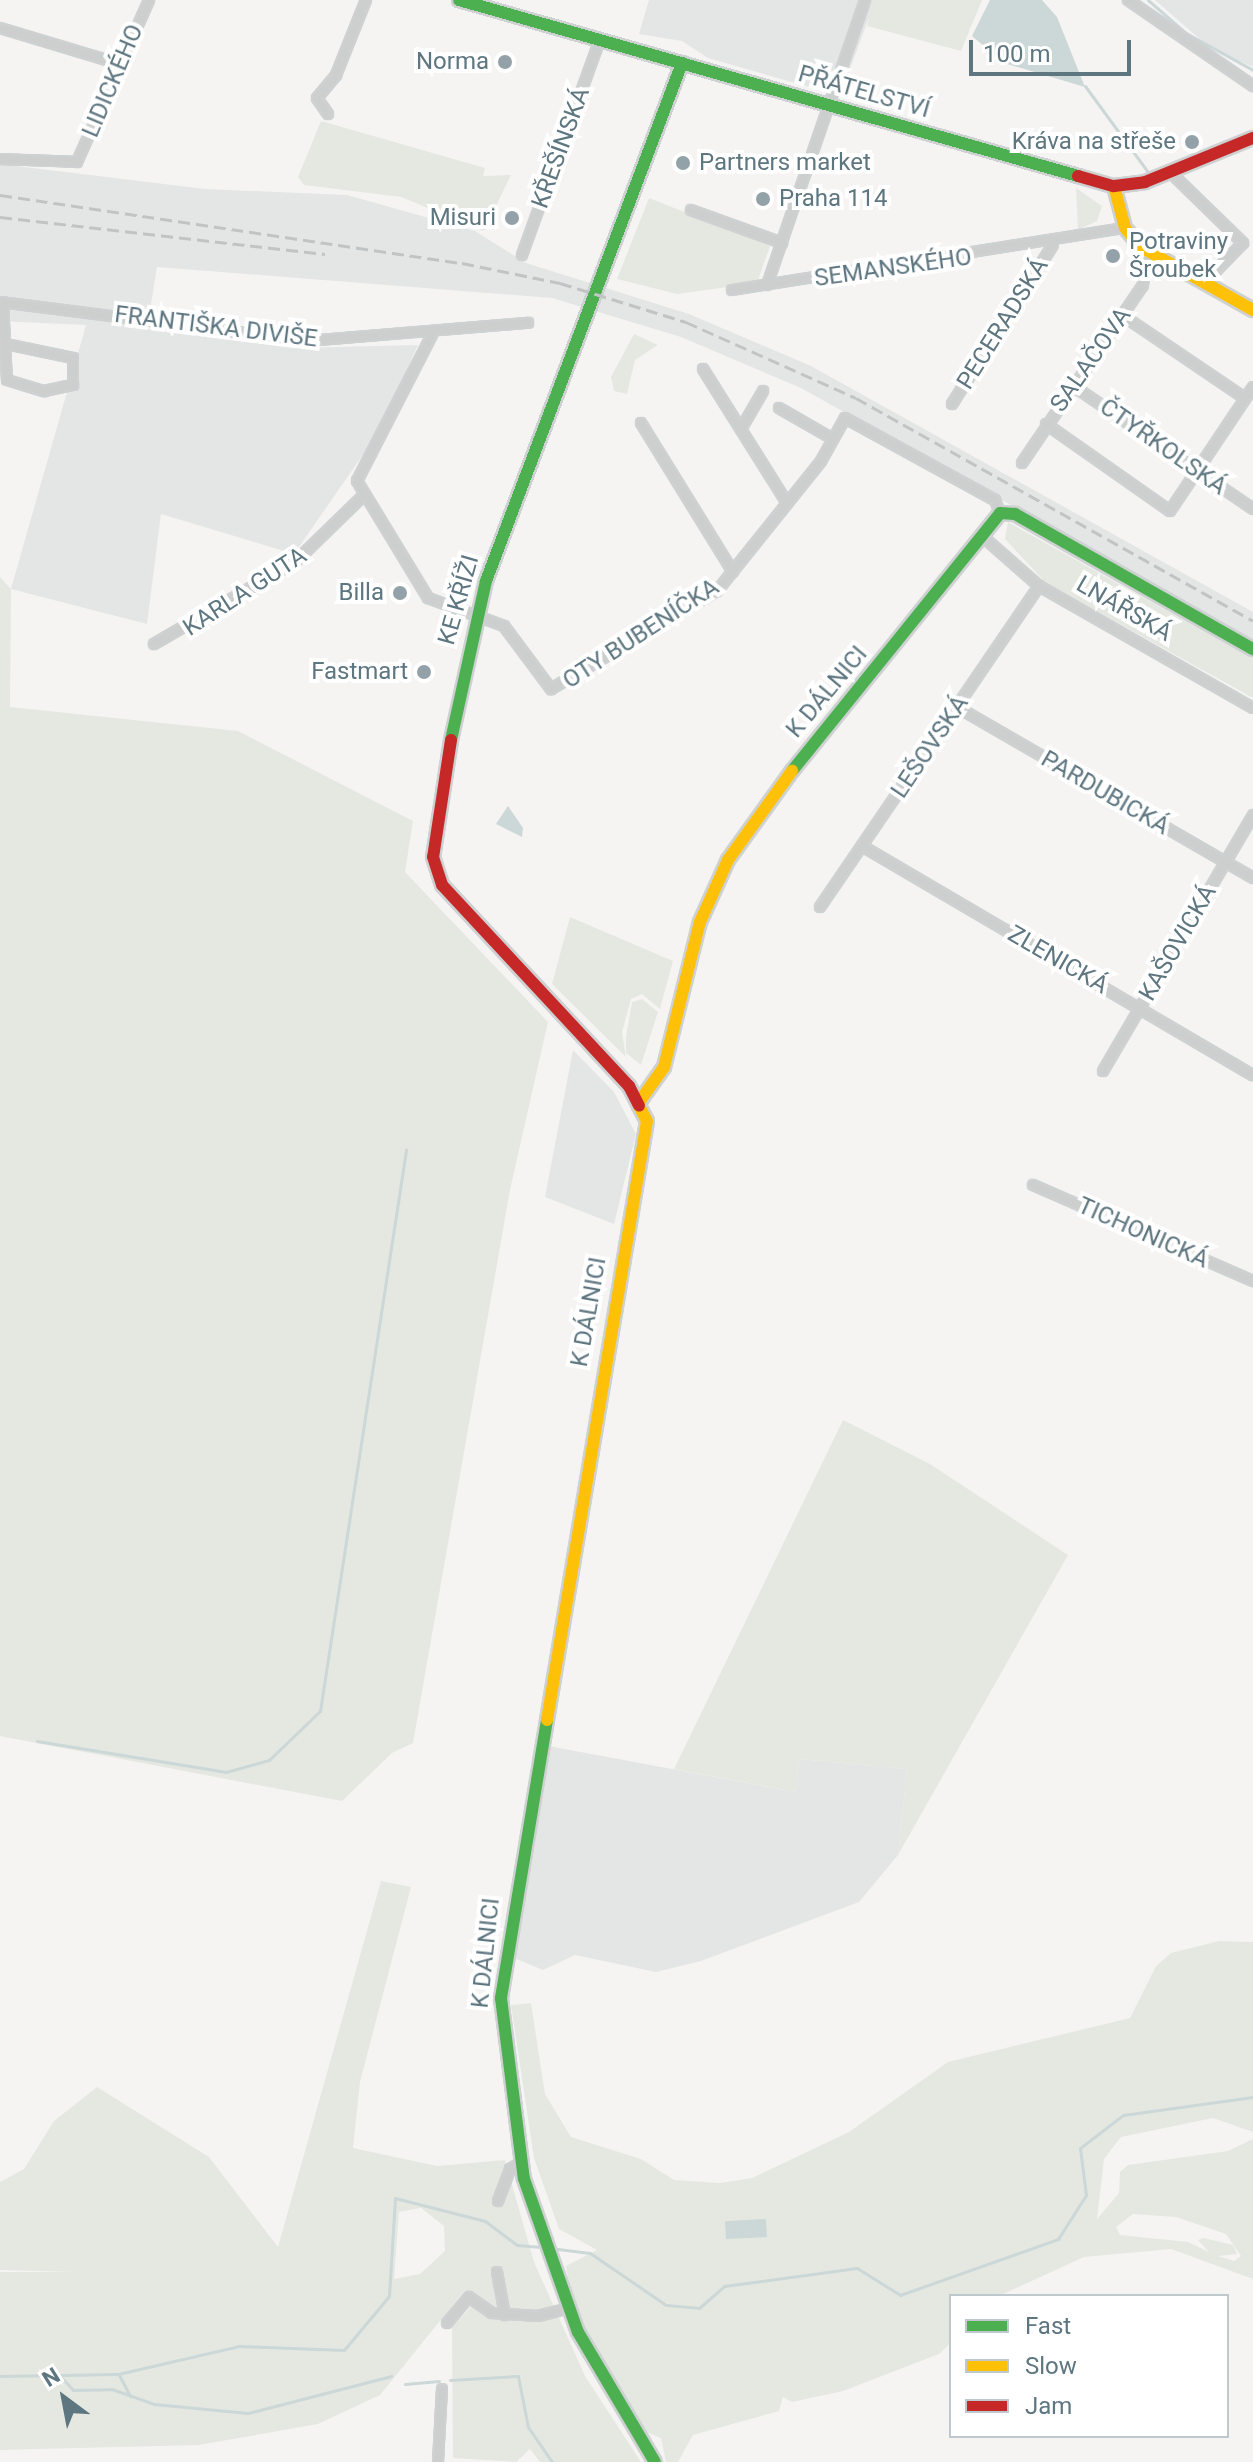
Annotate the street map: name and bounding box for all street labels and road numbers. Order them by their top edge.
street label: LIDICKÉHO [76,20,150,142]
street label: PŘÁTELSTVÍ [795,59,933,125]
street label: KŘEŠÍNSKÁ [526,84,596,212]
street label: SEMANSKÉHO [813,243,973,293]
street label: PECERADSKÁ [951,253,1055,395]
street label: FRANTIŠKA DIVIŠE [113,300,319,354]
street label: SALAČOVA [1045,302,1137,418]
street label: ČTYŘKOLSKÁ [1094,393,1232,501]
street label: KARLA GUTA [178,541,312,643]
street label: KE KŘÍŽI [432,552,486,648]
street label: LNÁŘSKÁ [1071,570,1177,648]
street label: OTY BUBENÍČKA [558,573,724,695]
street label: K DÁLNICI [780,640,874,744]
street label: LEŠOVSKÁ [885,690,975,804]
street label: PARDUBICKÁ [1036,745,1174,841]
street label: KAŠOVICKÁ [1133,880,1223,1006]
street label: ZLENICKÁ [1003,920,1113,1000]
street label: TICHONICKÁ [1073,1191,1213,1275]
street label: K DÁLNICI [565,1255,613,1369]
street label: K DÁLNICI [466,1896,506,2010]

